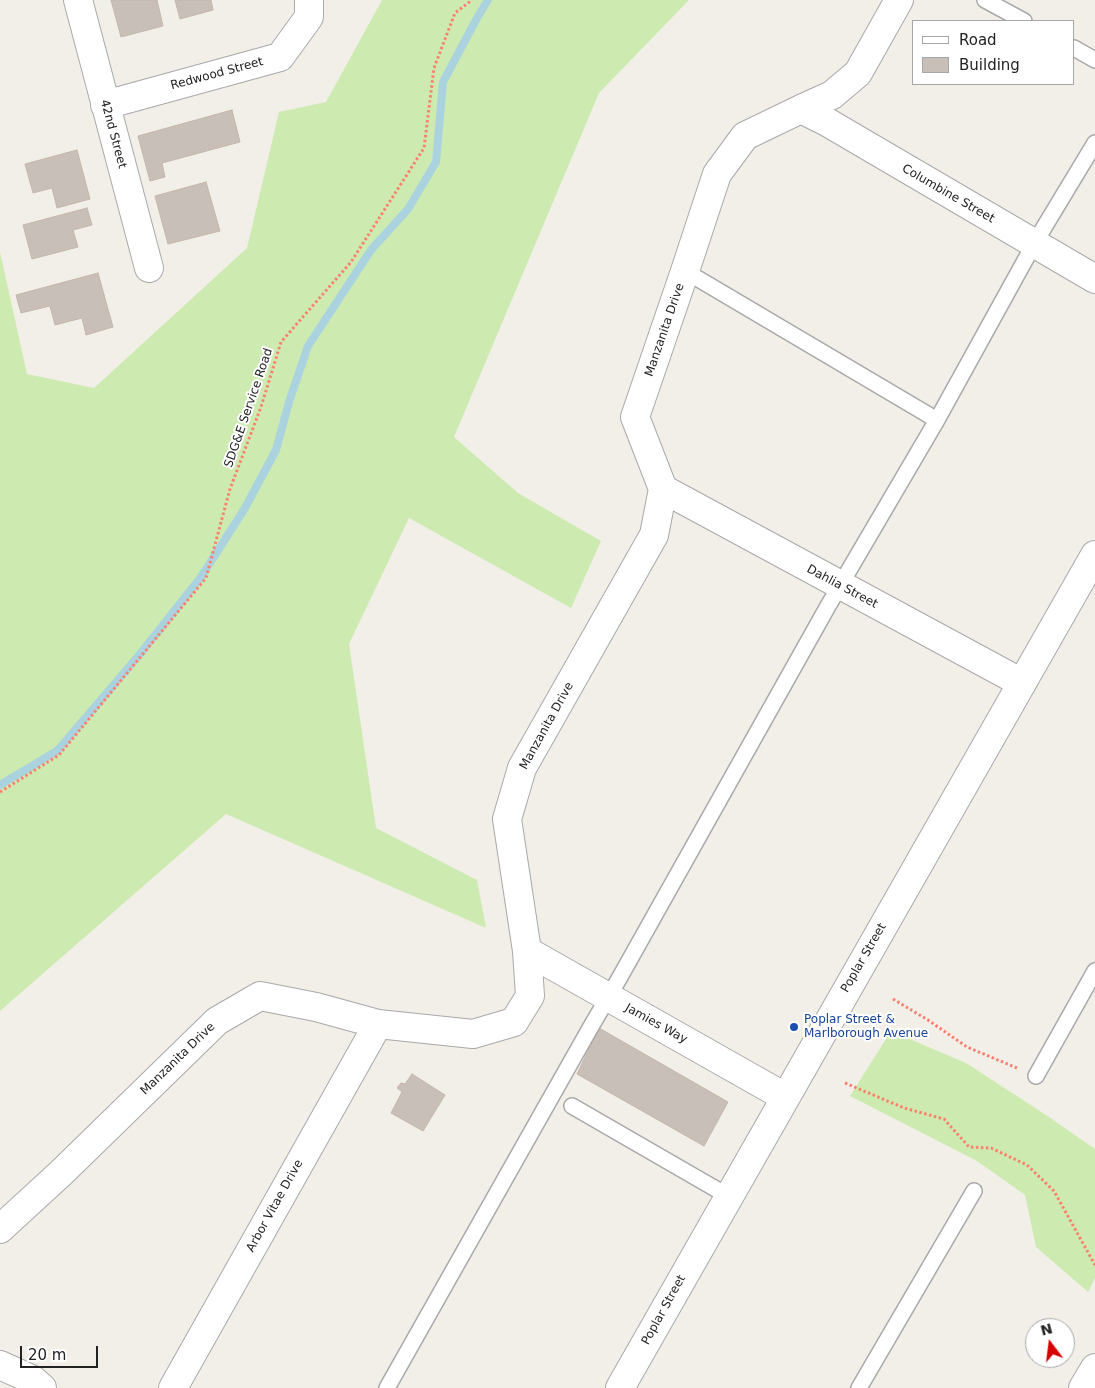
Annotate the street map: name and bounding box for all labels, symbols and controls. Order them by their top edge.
legend [912,20,1075,85]
text: Road [959,31,997,49]
street label: Redwood Street [169,55,265,93]
text: Building [959,56,1020,74]
street label: 42nd Street [97,98,129,170]
street label: Columbine Street [899,162,997,226]
street label: Manzanita Drive [642,281,688,379]
street label: SDG&E Service Road [222,346,276,470]
street label: Dahlia Street [804,562,880,612]
street label: Manzanita Drive [517,680,577,772]
street label: Poplar Street [838,921,890,995]
street label: Jamies Way [622,1001,690,1047]
place label: Poplar Street & Marlborough Avenue [804,1013,928,1041]
street label: Manzanita Drive [138,1020,218,1098]
marker: Poplar Street & Marlborough Avenue [788,1021,800,1033]
street label: Arbor Vitae Drive [244,1157,306,1255]
street label: Poplar Street [639,1273,689,1347]
north arrow [1025,1318,1075,1368]
text: N [1039,1320,1054,1339]
scale bar [22,1336,100,1368]
text: 20 m [28,1346,66,1364]

